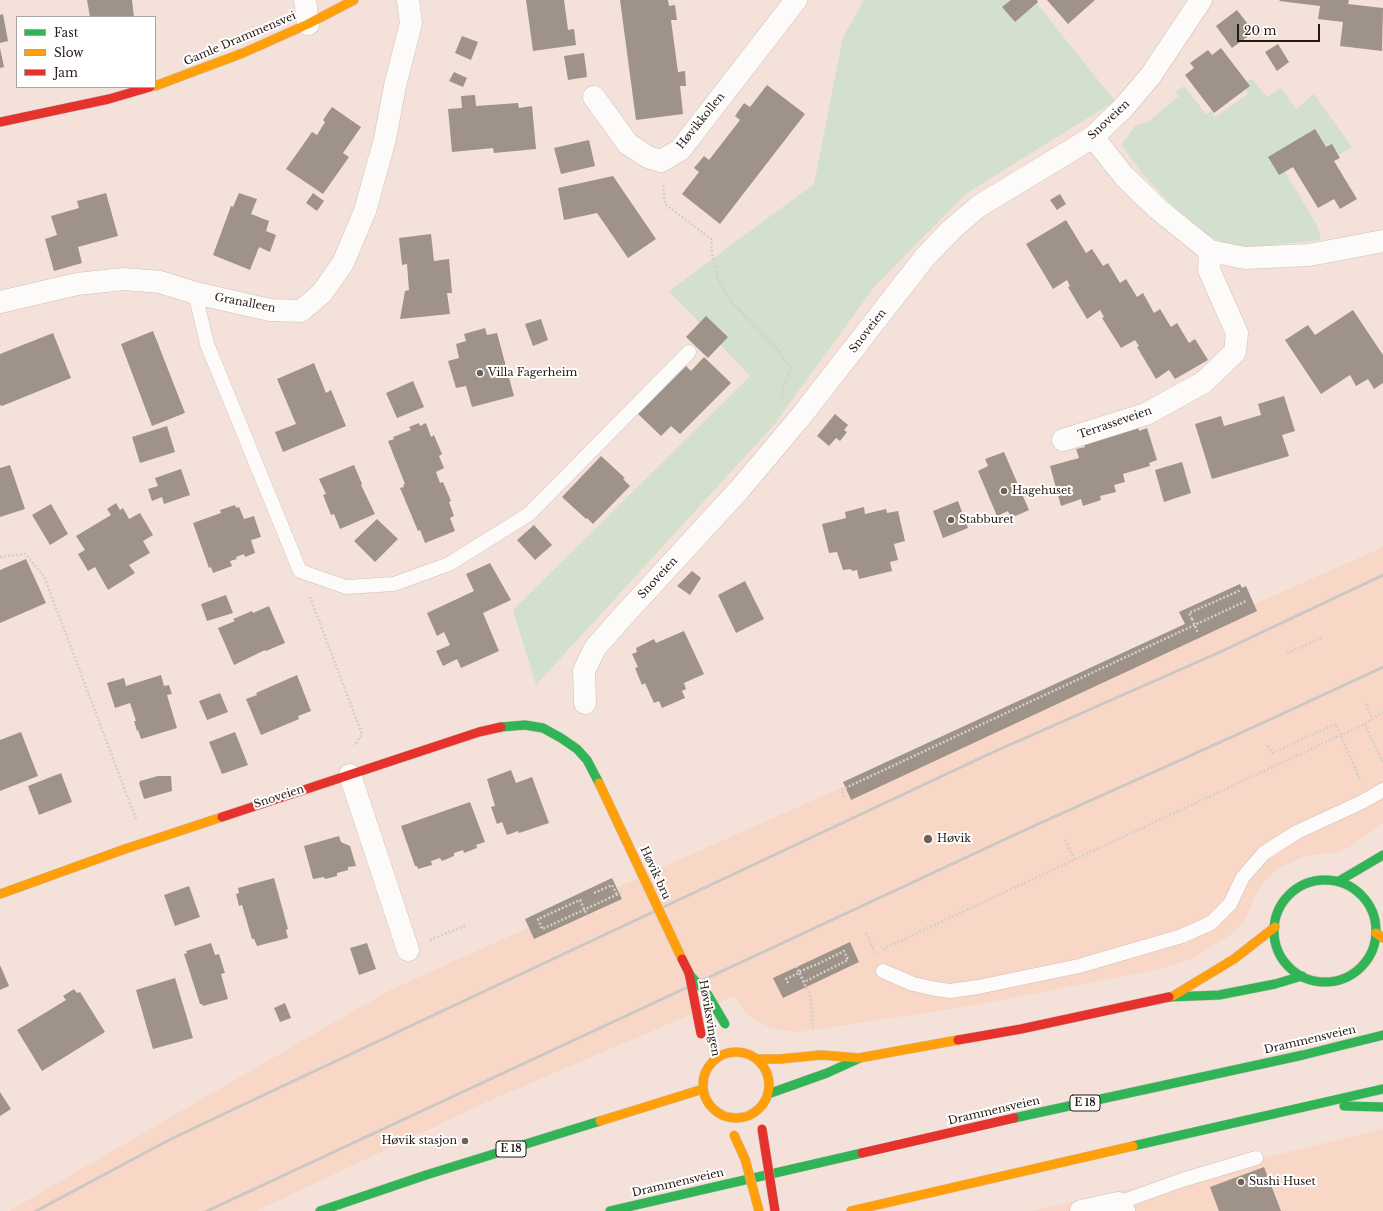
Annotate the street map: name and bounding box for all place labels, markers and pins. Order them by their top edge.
place label: Villa Fagerheim [488,366,577,380]
marker: Villa Fagerheim [475,368,485,378]
place label: Hagehuset [1012,484,1071,498]
marker: Hagehuset [999,486,1009,496]
place label: Stabburet [959,513,1014,527]
marker: Stabburet [946,515,956,525]
place label: Høvik [937,832,971,846]
marker: Høvik [922,833,934,845]
place label: Høvik stasjon [381,1134,457,1148]
marker: Høvik stasjon [460,1136,470,1146]
place label: Sushi Huset [1249,1175,1316,1189]
marker: Sushi Huset [1236,1177,1246,1187]

